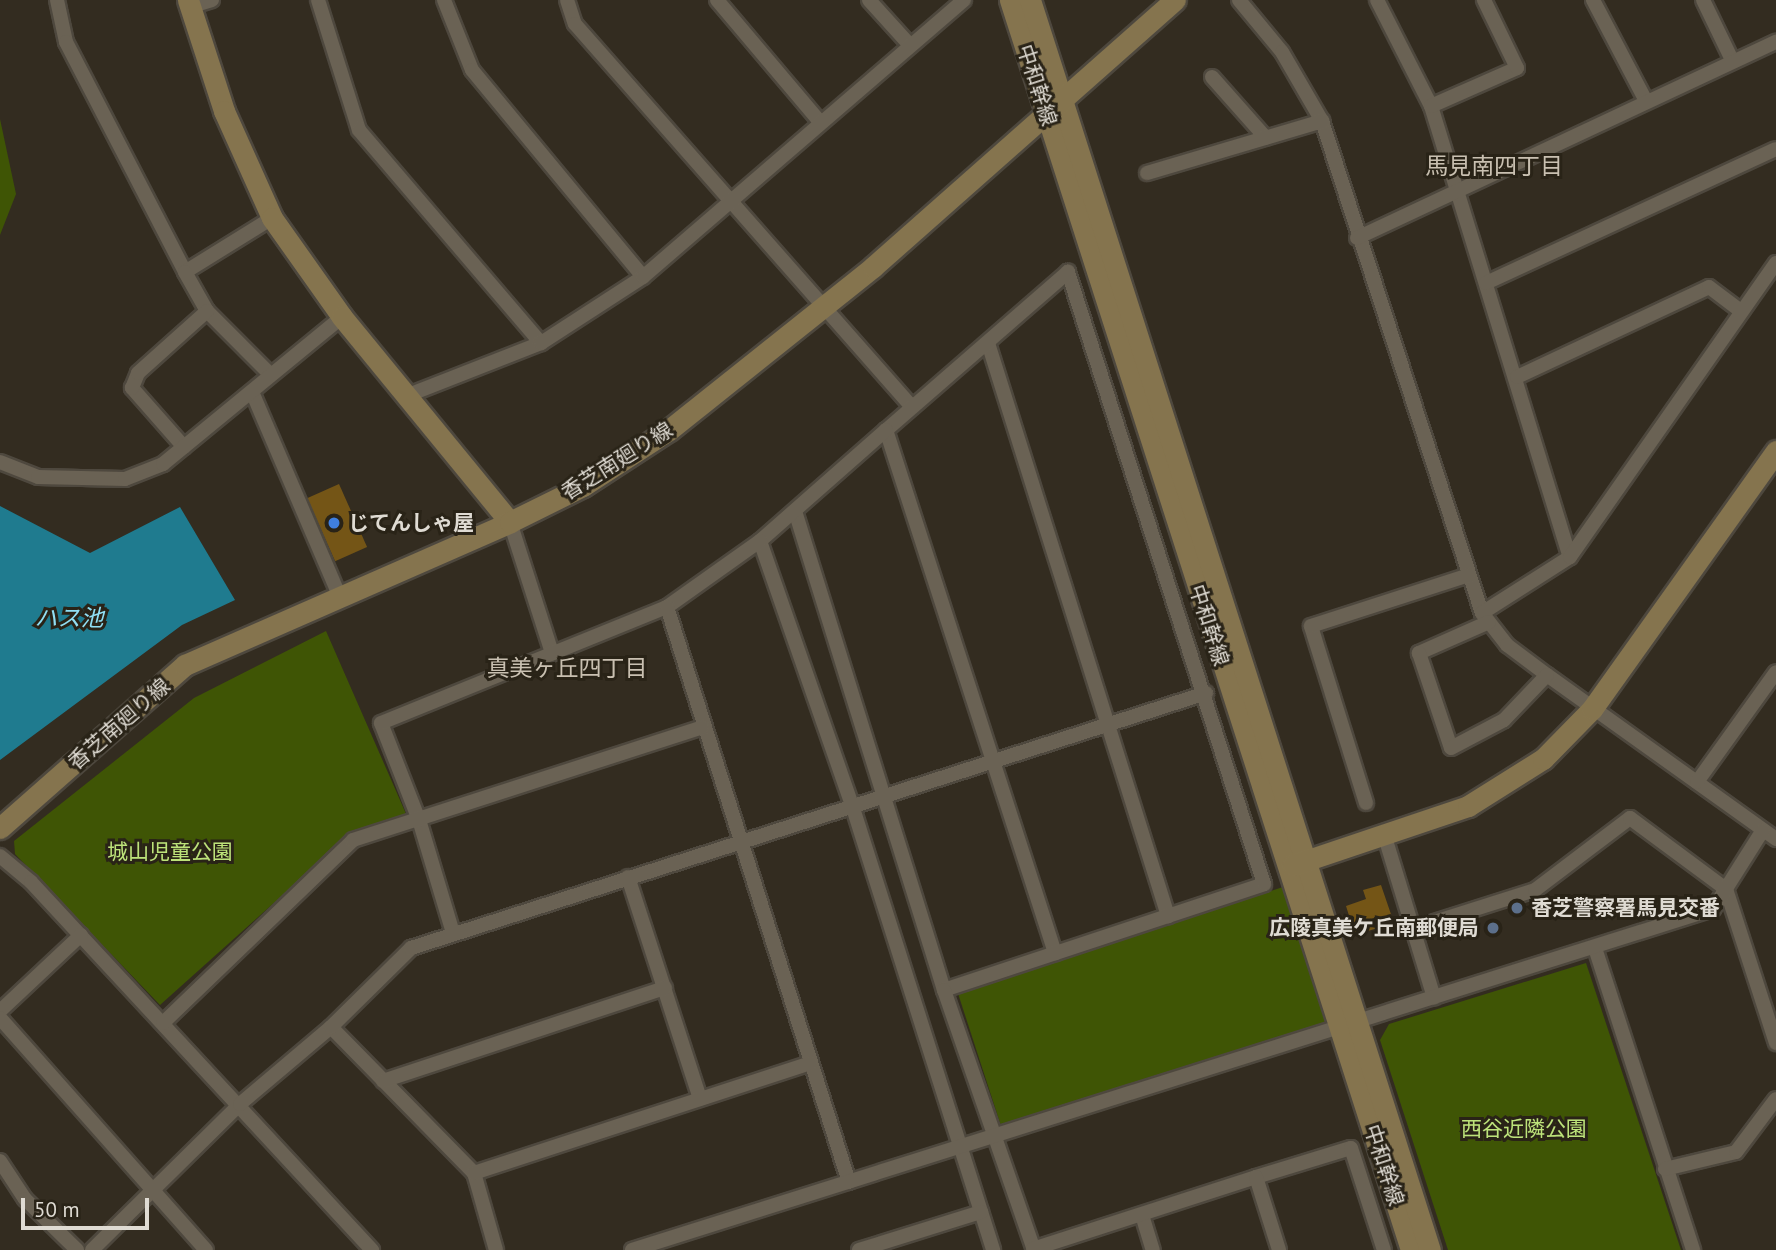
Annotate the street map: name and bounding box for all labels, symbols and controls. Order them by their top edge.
street label: 中和幹線 [1012,41,1062,129]
district label: 馬見南四丁目 [1425,152,1563,180]
street label: 香芝南廻り線 [557,417,677,505]
place label: じてんしゃ屋 [348,510,474,536]
marker: じてんしゃ屋 [326,515,342,531]
street label: 中和幹線 [1184,581,1234,669]
water label: ハス池 [35,604,103,632]
district label: 真美ヶ丘四丁目 [487,654,647,682]
street label: 香芝南廻り線 [63,673,175,775]
park label: 城山児童公園 [107,839,233,865]
place label: 香芝警察署馬見交番 [1531,895,1720,921]
marker: 香芝警察署馬見交番 [1509,900,1525,916]
place label: 広陵真美ケ丘南郵便局 [1269,915,1479,941]
marker: 広陵真美ケ丘南郵便局 [1485,920,1501,936]
park label: 西谷近隣公園 [1461,1116,1587,1142]
street label: 中和幹線 [1359,1121,1409,1209]
scale bar [24,1184,152,1228]
text: 50 m [34,1196,80,1223]

